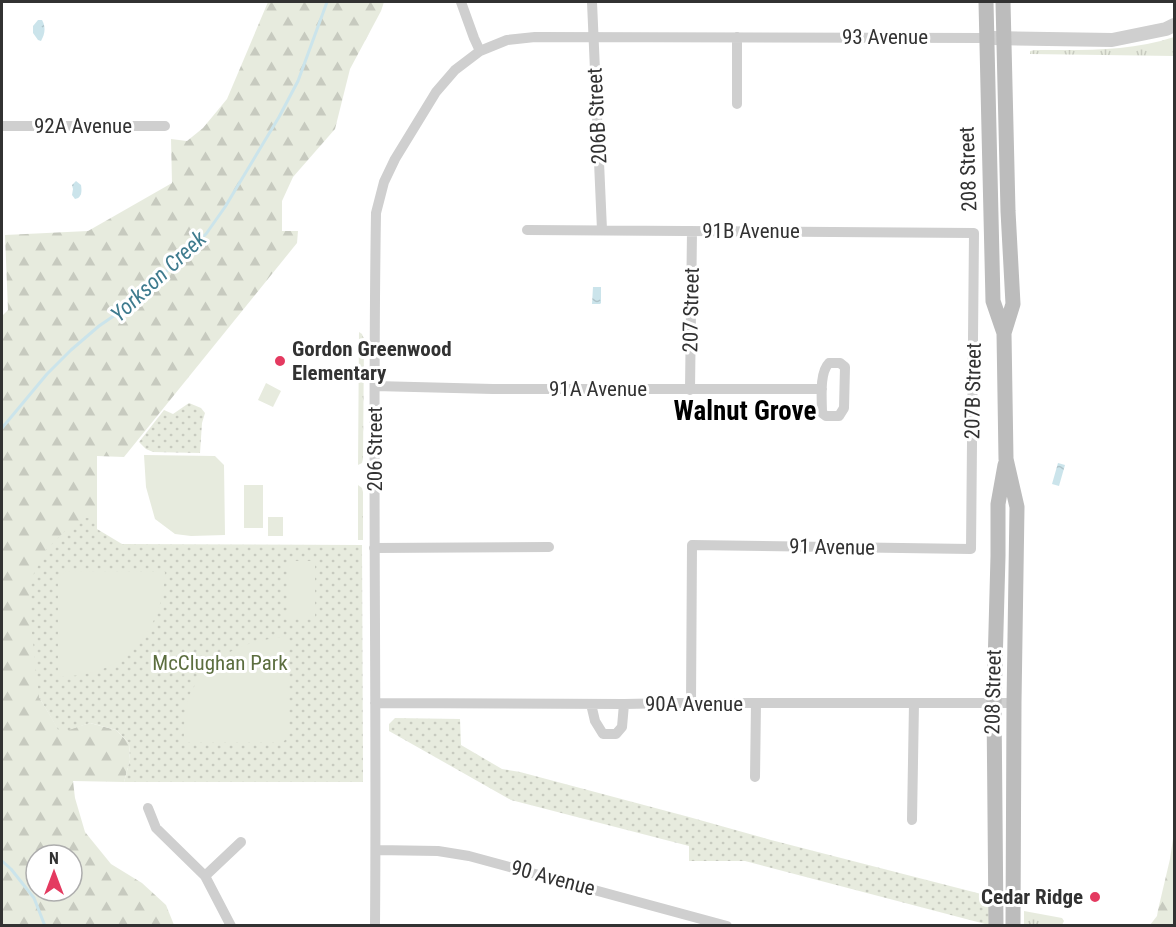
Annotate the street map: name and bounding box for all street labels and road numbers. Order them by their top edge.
street label: 93 Avenue [842,25,928,49]
street label: 206B Street [582,67,612,165]
street label: 92A Avenue [34,114,132,138]
street label: 208 Street [955,126,981,212]
street label: 91B Avenue [702,219,800,243]
street label: 207 Street [678,267,704,353]
street label: 207B Street [960,343,986,439]
street label: 91A Avenue [549,377,647,401]
street label: 206 Street [363,406,387,492]
street label: 91 Avenue [789,534,875,560]
street label: 208 Street [980,649,1006,735]
street label: 90A Avenue [645,692,743,716]
street label: 90 Avenue [508,855,598,901]

